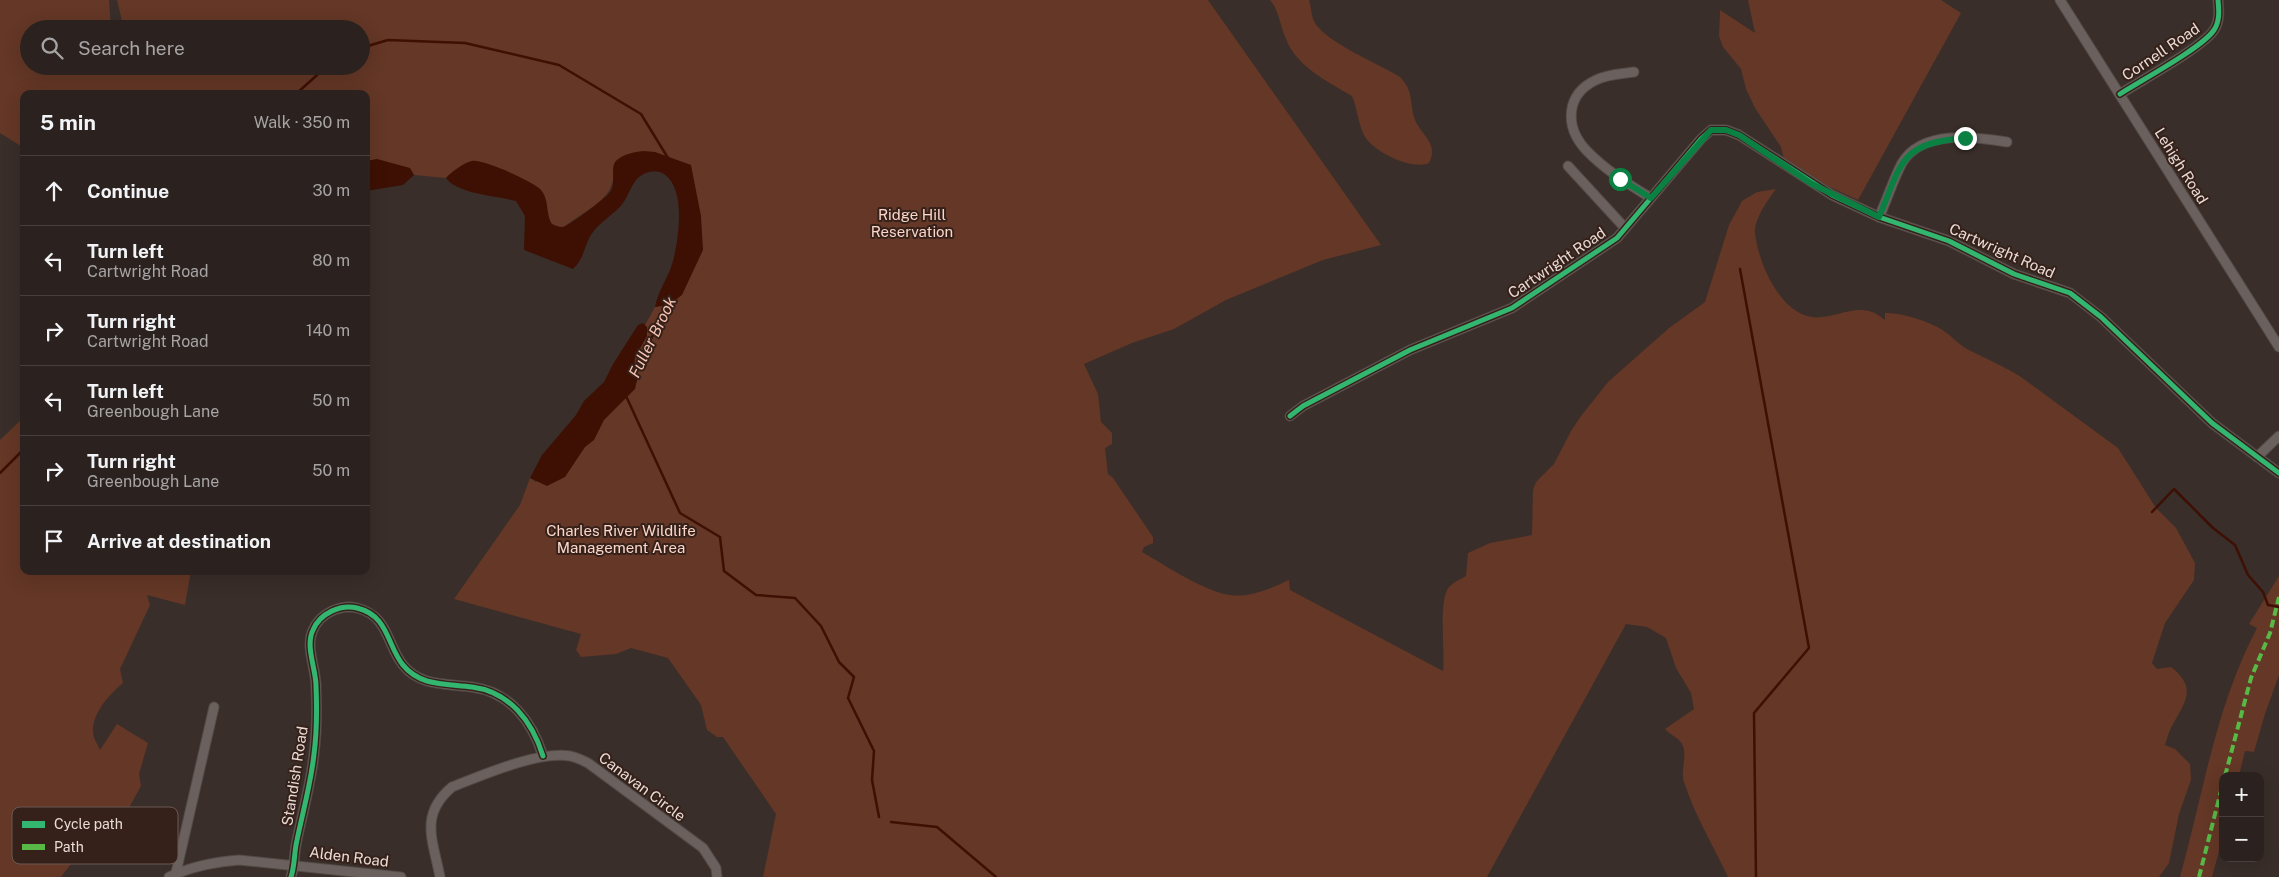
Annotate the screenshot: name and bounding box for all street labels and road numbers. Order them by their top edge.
street label: Cornell Road [2119,19,2203,84]
street label: Lehigh Road [2151,125,2212,207]
street label: Cartwright Road [1947,220,2058,281]
street label: Cartwright Road [1505,224,1609,301]
street label: Standish Road [278,725,311,827]
street label: Canavan Circle [596,749,689,825]
street label: Alden Road [308,843,390,870]

